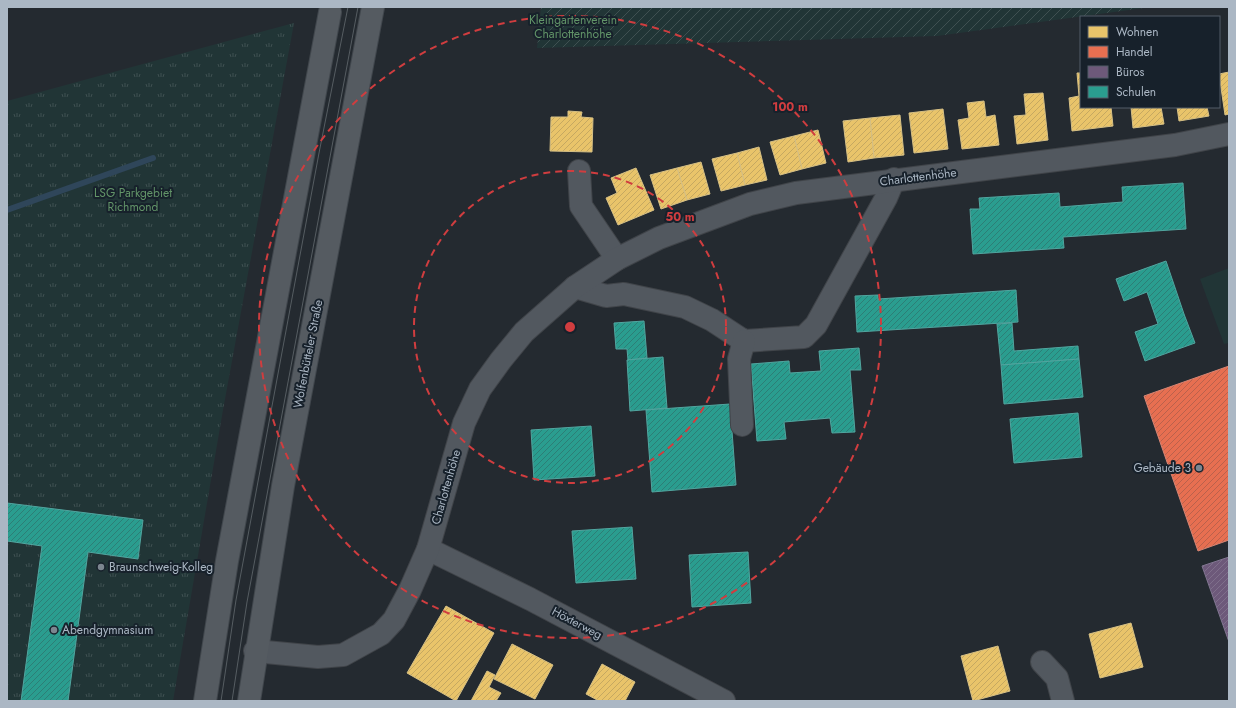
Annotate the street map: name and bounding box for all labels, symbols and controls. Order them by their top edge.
park label: Kleingartenverein Charlottenhöhe [529,11,617,43]
legend [1080,16,1220,108]
text: Wohnen [1116,23,1159,41]
text: Handel [1116,43,1152,61]
text: Büros [1116,63,1144,81]
text: Schulen [1116,83,1156,101]
text: 100 m [772,98,808,116]
street label: Charlottenhöhe [879,163,957,191]
park label: LSG Parkgebiet Richmond [94,184,172,216]
text: 50 m [665,208,695,226]
street label: Wolfenbütteler Straße [289,298,327,410]
centre of rings [563,320,577,334]
street label: Charlottenhöhe [427,447,465,527]
place label: Gebäude 3 [1133,459,1191,477]
marker: Gebäude 3 [1194,463,1204,473]
place label: Braunschweig-Kolleg [109,558,213,576]
marker: Braunschweig-Kolleg [96,562,106,572]
street label: Höxterweg [549,602,605,644]
place label: Abendgymnasium [62,621,153,639]
marker: Abendgymnasium [49,625,59,635]

